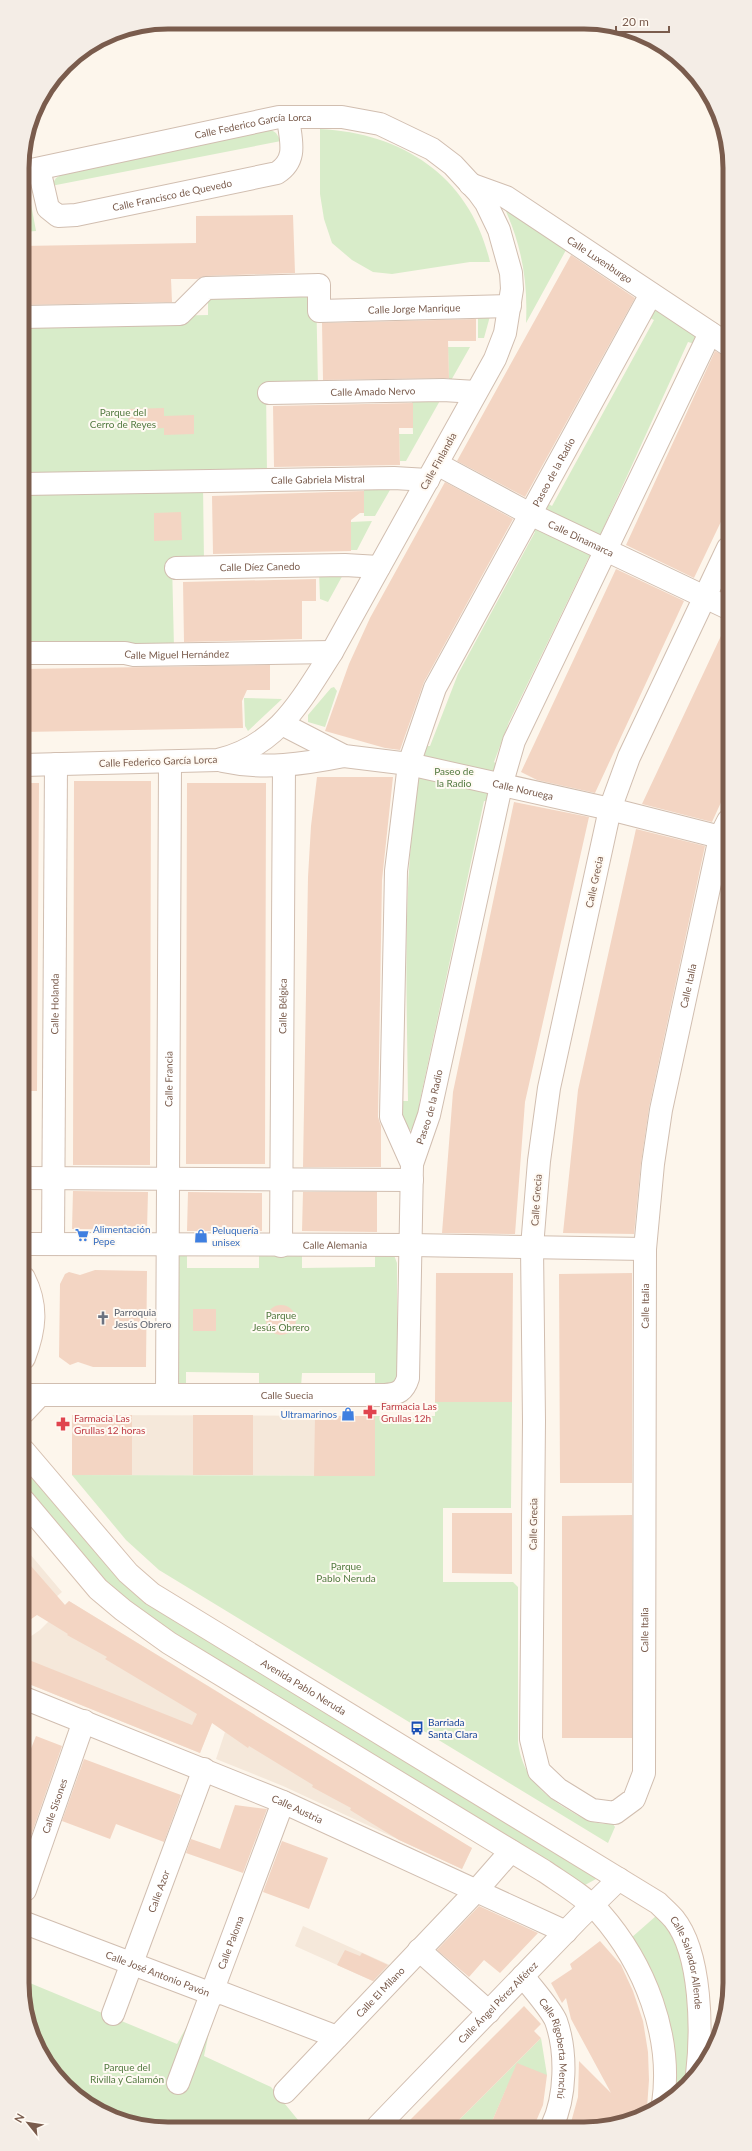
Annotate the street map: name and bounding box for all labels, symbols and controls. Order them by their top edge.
scale bar [616,8,669,34]
text: 20 m [622,14,649,29]
street label: Calle Federico García Lorca [193,111,312,141]
street label: Calle Francisco de Quevedo [111,177,233,213]
street label: Calle Luxenburgo [565,233,635,286]
street label: Calle Jorge Manrique [368,301,460,316]
street label: Calle Amado Nervo [330,384,416,398]
park label: Parque del Cerro de Reyes [90,406,156,430]
street label: Calle Finlandia [417,430,459,492]
street label: Paseo de la Radio [530,435,577,509]
street label: Calle Gabriela Mistral [271,472,365,486]
street label: Calle Dinamarca [546,518,616,559]
street label: Calle Díez Canedo [220,560,301,573]
street label: Calle Miguel Hernández [123,647,230,661]
street label: Calle Federico García Lorca [99,753,217,769]
park label: Paseo de la Radio [434,765,474,789]
street label: Calle Noruega [491,777,555,802]
street label: Calle Grecia [583,855,605,909]
street label: Calle Italia [677,962,698,1009]
street label: Calle Holanda [48,973,61,1035]
street label: Calle Bélgica [276,978,289,1034]
street label: Calle Francia [162,1051,175,1107]
street label: Paseo de la Radio [413,1068,445,1146]
street label: Calle Grecia [528,1173,544,1227]
place label: Alimentación Pepe [93,1223,151,1247]
place label: Peluquería unisex [212,1224,258,1248]
supermarket icon: Alimentación Pepe [74,1227,90,1243]
shop icon: Peluquería unisex [193,1228,209,1244]
street label: Calle Alemania [303,1239,367,1251]
street label: Calle Italia [639,1283,651,1329]
place label: Parroquia Jesús Obrero [114,1306,172,1330]
park label: Parque Jesús Obrero [252,1309,310,1333]
church icon: Parroquia Jesús Obrero [95,1310,111,1326]
street label: Calle Suecia [261,1389,313,1401]
place label: Farmacia Las Grullas 12h [381,1400,437,1424]
pharmacy icon: Farmacia Las Grullas 12h [362,1404,378,1420]
shop icon: Ultramarinos [340,1406,356,1422]
place label: Ultramarinos [280,1408,337,1420]
place label: Farmacia Las Grullas 12 horas [74,1412,145,1436]
pharmacy icon: Farmacia Las Grullas 12 horas [55,1416,71,1432]
street label: Calle Grecia [527,1498,539,1550]
park label: Parque Pablo Neruda [316,1560,376,1584]
street label: Calle Italia [638,1607,650,1653]
street label: Avenida Pablo Neruda [259,1656,348,1717]
place label: Barriada Santa Clara [428,1716,478,1740]
bus stop icon: Barriada Santa Clara [409,1720,425,1736]
street label: Calle Sisones [39,1777,69,1835]
street label: Calle Austria [270,1792,325,1826]
street label: Calle Azor [145,1868,172,1914]
street label: Calle Salvador Allende [668,1913,705,2010]
street label: Calle Paloma [215,1914,246,1971]
street label: Calle José Antonio Pavón [104,1948,211,1999]
street label: Calle Ángel Pérez Alférez [455,1959,540,2046]
street label: Calle El Milano [353,1964,407,2020]
street label: Calle Rigoberta Menchú [537,1995,569,2100]
park label: Parque del Rivilla y Calamón [90,2061,164,2085]
north arrow [8,2103,48,2143]
text: N [11,2111,27,2125]

